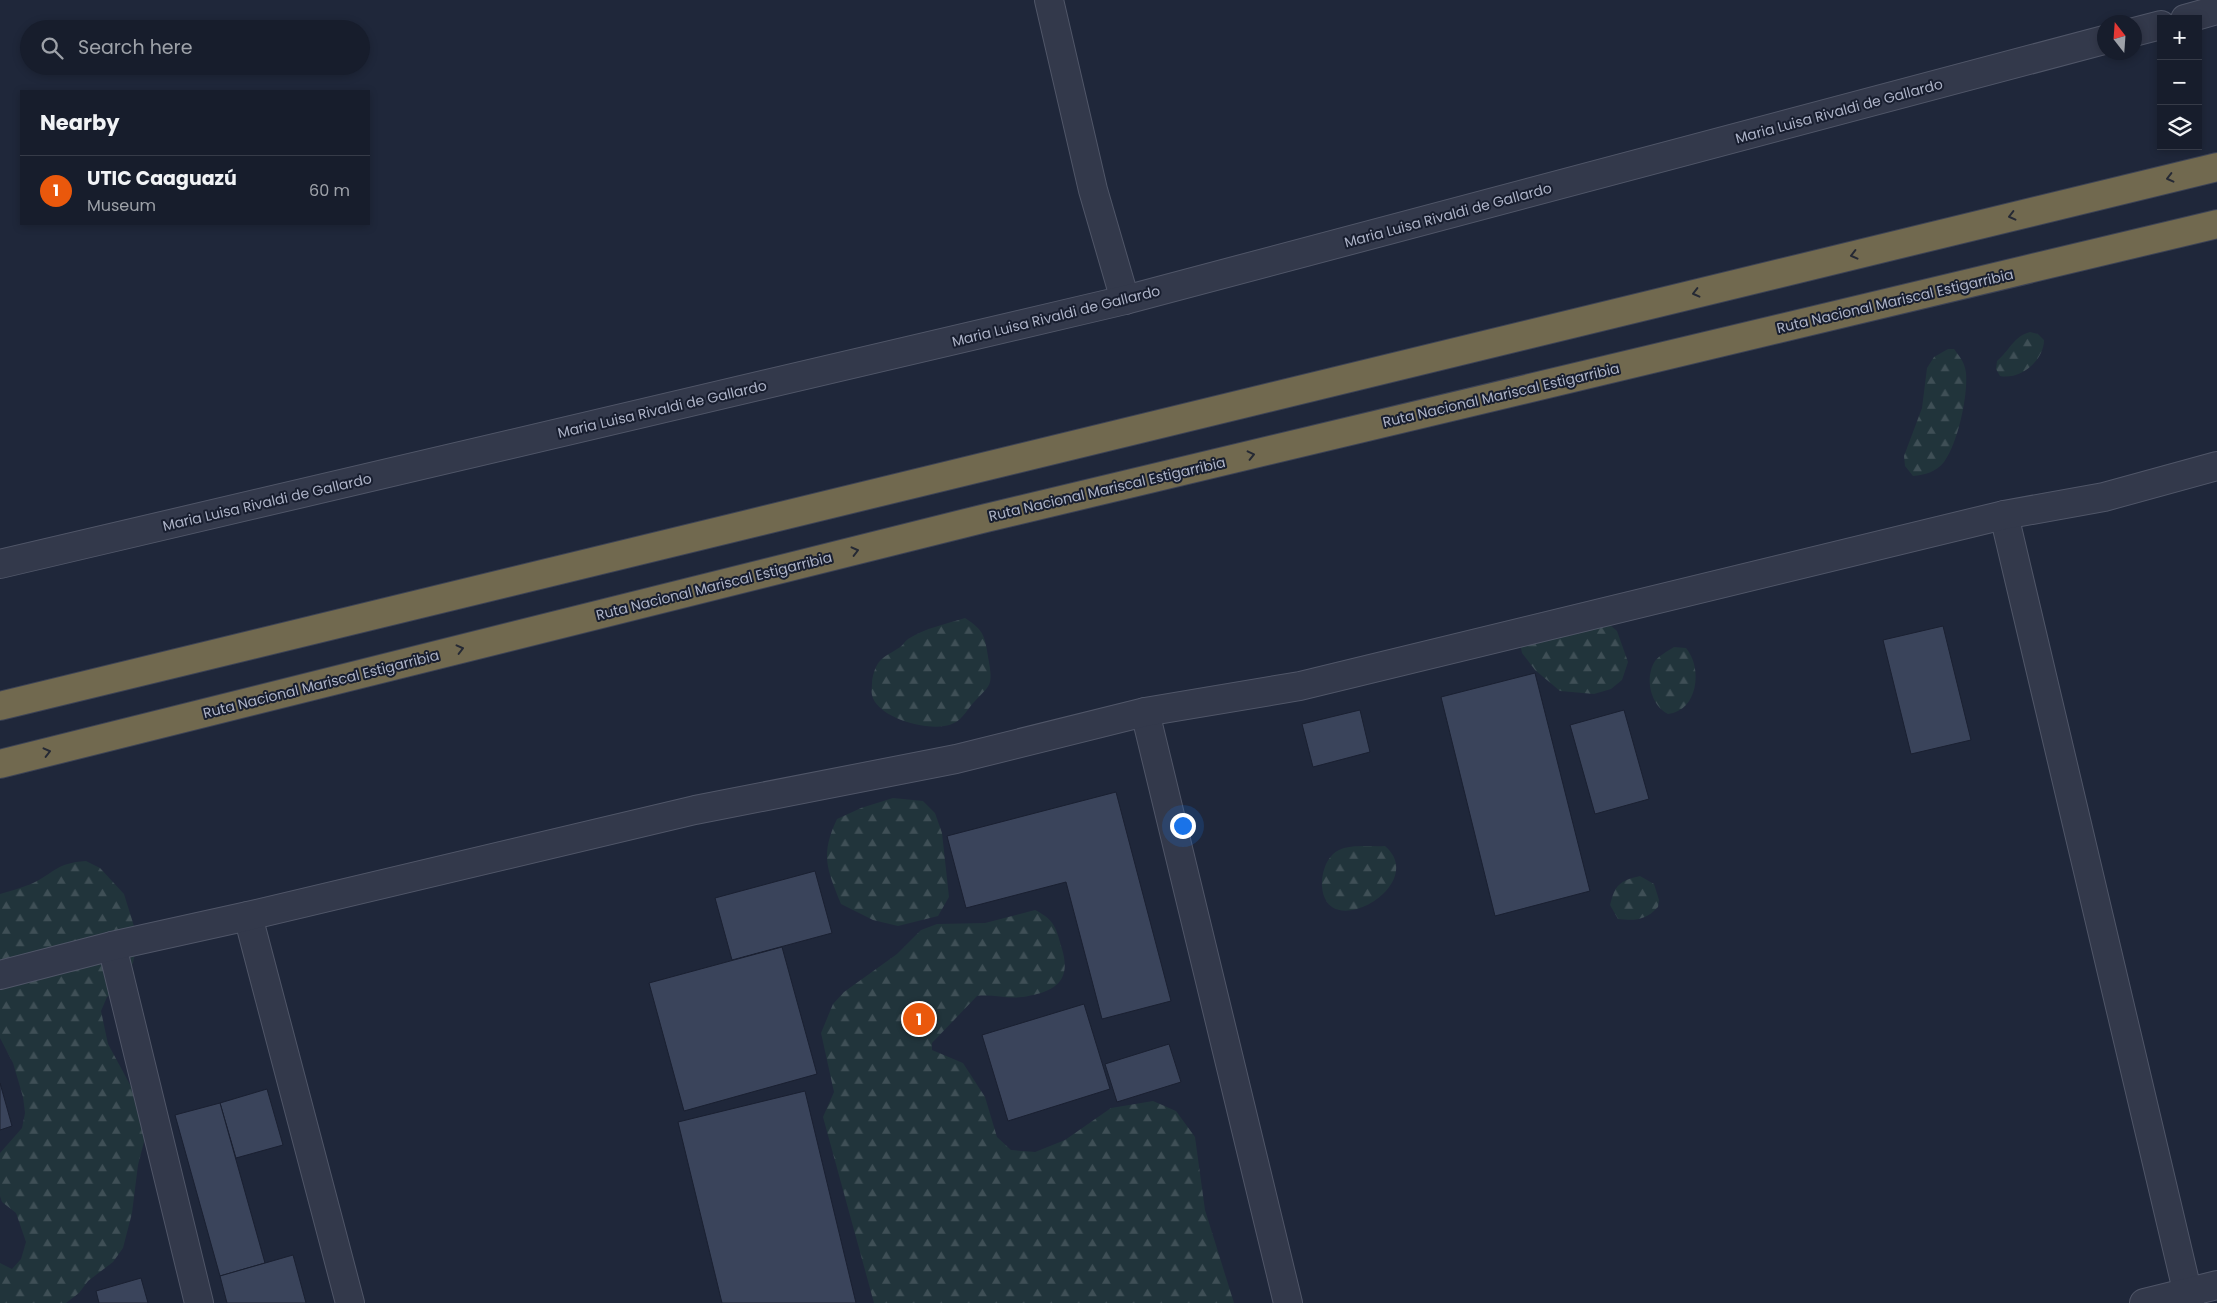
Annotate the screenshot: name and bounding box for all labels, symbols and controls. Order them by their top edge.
north arrow [2097,15,2142,60]
map controls [2157,15,2202,150]
button: + [2157,15,2202,60]
search box [20,20,370,75]
icon: search [38,34,66,62]
text: Search here [78,34,192,61]
button: − [2157,60,2202,105]
street label: Maria Luisa Rivaldi de Gallardo [1733,74,1945,148]
button: layers [2157,105,2202,150]
text: Nearby [40,108,120,137]
text: UTIC Caaguazú [87,165,237,192]
one-way arrow [2165,172,2174,183]
street label: Maria Luisa Rivaldi de Gallardo [1342,178,1554,252]
text: 1 [53,179,59,202]
text: 60 m [309,179,350,202]
text: Museum [87,194,156,217]
one-way arrow [2008,211,2016,221]
one-way arrow [1849,249,1858,260]
street label: Ruta Nacional Mariscal Estigarribia [1775,264,2015,338]
street label: Maria Luisa Rivaldi de Gallardo [950,280,1162,352]
one-way arrow [1691,287,1700,298]
street label: Ruta Nacional Mariscal Estigarribia [1381,358,1621,432]
street label: Maria Luisa Rivaldi de Gallardo [556,375,769,443]
one-way arrow [1247,450,1256,461]
street label: Ruta Nacional Mariscal Estigarribia [987,452,1227,526]
street label: Maria Luisa Rivaldi de Gallardo [161,468,374,536]
one-way arrow [851,546,860,557]
street label: Ruta Nacional Mariscal Estigarribia [594,547,834,625]
one-way arrow [455,644,464,655]
street label: Ruta Nacional Mariscal Estigarribia [201,645,441,723]
one-way arrow [43,747,52,758]
your location [1170,813,1196,839]
pin: 1 [903,1000,935,1038]

